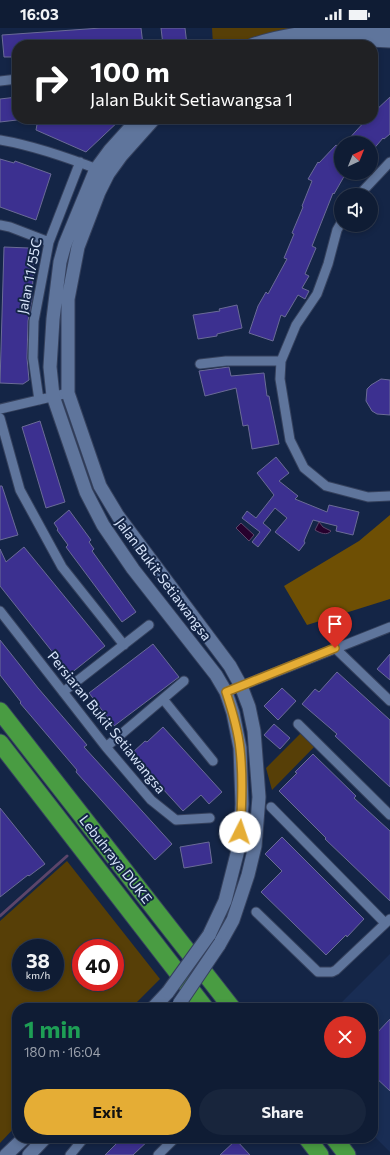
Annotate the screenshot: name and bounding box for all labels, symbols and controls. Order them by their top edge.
text: 16:03 [20,5,59,23]
text: 100 m [90,54,170,88]
icon: right [24,56,76,108]
text: Jalan Bukit Setiawangsa 1 [90,88,293,110]
north arrow [334,136,378,180]
map controls [334,136,378,232]
button: sound [334,188,378,232]
street label: Jalan 11/55C [13,237,45,315]
street label: Jalan Bukit Setiawangsa [112,514,216,644]
pin [318,607,352,648]
icon: arrive [324,613,346,635]
street label: Persiaran Bukit Setiawangsa [44,647,170,797]
street label: Lebuhraya DUKE [76,811,156,907]
position arrow [219,811,261,853]
speed limit sign: 40 [72,939,124,991]
text: 38 [26,948,50,972]
text: km/h [26,969,50,981]
text: 1 min [24,1014,81,1043]
button: close [324,1016,366,1058]
text: 180 m · 16:04 [24,1044,101,1060]
button: Exit [24,1089,191,1135]
button: Share [199,1089,366,1135]

